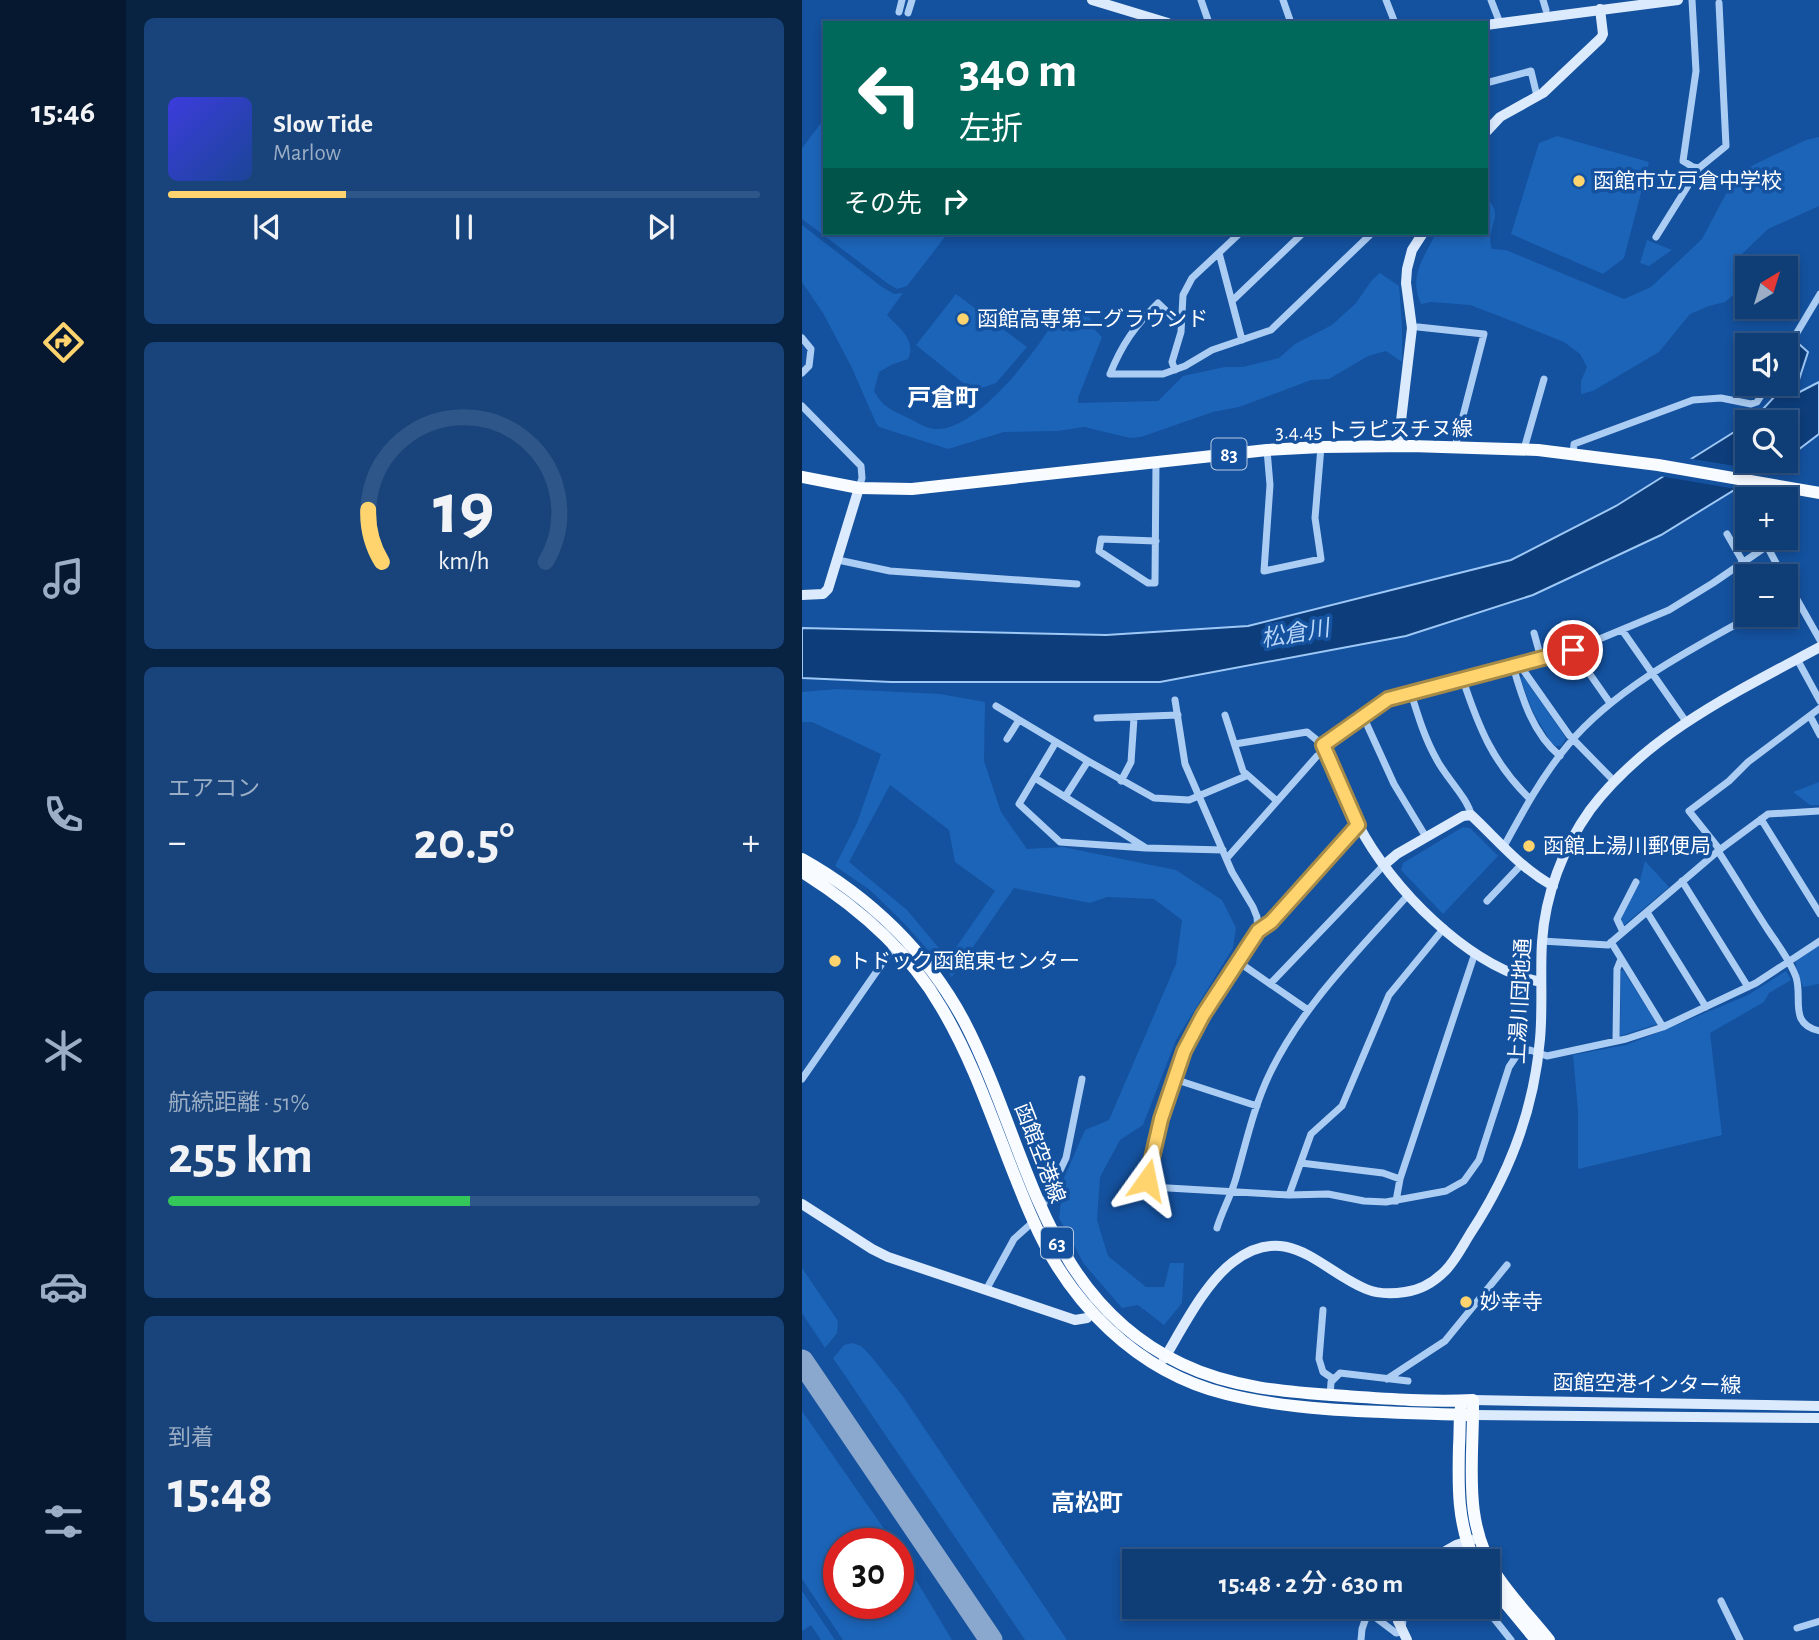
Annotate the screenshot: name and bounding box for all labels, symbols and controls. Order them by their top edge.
text: 340 m [959,47,1077,96]
icon: left [844,49,935,140]
text: 15:46 [31,96,95,128]
text: Slow Tide [273,111,373,137]
text: 左折 [959,113,1023,145]
text: Marlow [273,142,341,165]
place label: 函館市立戸倉中学校 [1593,170,1782,192]
marker: 函館市立戸倉中学校 [1571,173,1587,189]
icon: right [936,182,974,220]
text: その先 [844,191,922,217]
icon: previous [248,208,286,246]
icon: pause [445,208,483,246]
icon: next [642,208,680,246]
north arrow [1735,256,1798,318]
map controls [1735,256,1798,627]
place label: 函館高専第二グラウンド [977,308,1208,330]
marker: 函館高専第二グラウンド [955,311,971,327]
icon: directions [39,318,88,367]
button: sound [1735,333,1798,396]
district label: 戸倉町 [907,385,979,411]
button: search [1735,410,1798,473]
street label: 3.4.45 トラピスチヌ線 [1275,417,1473,443]
road number: 83 [1212,438,1246,470]
text: 19 [433,474,495,547]
button: + [1735,487,1798,550]
text: km/h [438,548,490,573]
icon: music [39,554,88,603]
button: − [1735,564,1798,627]
water label: 松倉川 [1259,615,1334,652]
pin [1543,620,1603,680]
icon: arrive [1554,631,1592,669]
text: エアコン [168,778,260,801]
icon: phone [39,790,88,839]
text: 20.5° [413,816,515,868]
text: − [168,824,186,862]
text: + [742,824,760,862]
place label: 函館上湯川郵便局 [1543,835,1711,857]
marker: 函館上湯川郵便局 [1521,838,1537,854]
street label: 上湯川団地通 [1506,938,1534,1064]
place label: トドック函館東センター [849,950,1080,972]
marker: トドック函館東センター [827,953,843,969]
icon: climate [39,1026,88,1075]
text: 航続距離 · 51% [168,1092,309,1115]
street label: 函館空港線 [1011,1100,1069,1206]
text: 255 km [168,1130,313,1182]
position arrow [1110,1143,1184,1217]
road number: 63 [1041,1228,1073,1259]
icon: car [39,1262,88,1311]
place label: 妙幸寺 [1480,1291,1543,1313]
marker: 妙幸寺 [1458,1294,1474,1310]
street label: 函館空港インター線 [1552,1371,1742,1397]
text: 到着 [168,1427,214,1450]
text: 15:48 [168,1465,273,1517]
district label: 高松町 [1051,1490,1123,1516]
icon: filters [39,1497,88,1546]
speed limit sign: 30 [823,1528,914,1619]
text: 15:48 · 2 分 · 630 m [1219,1571,1403,1597]

